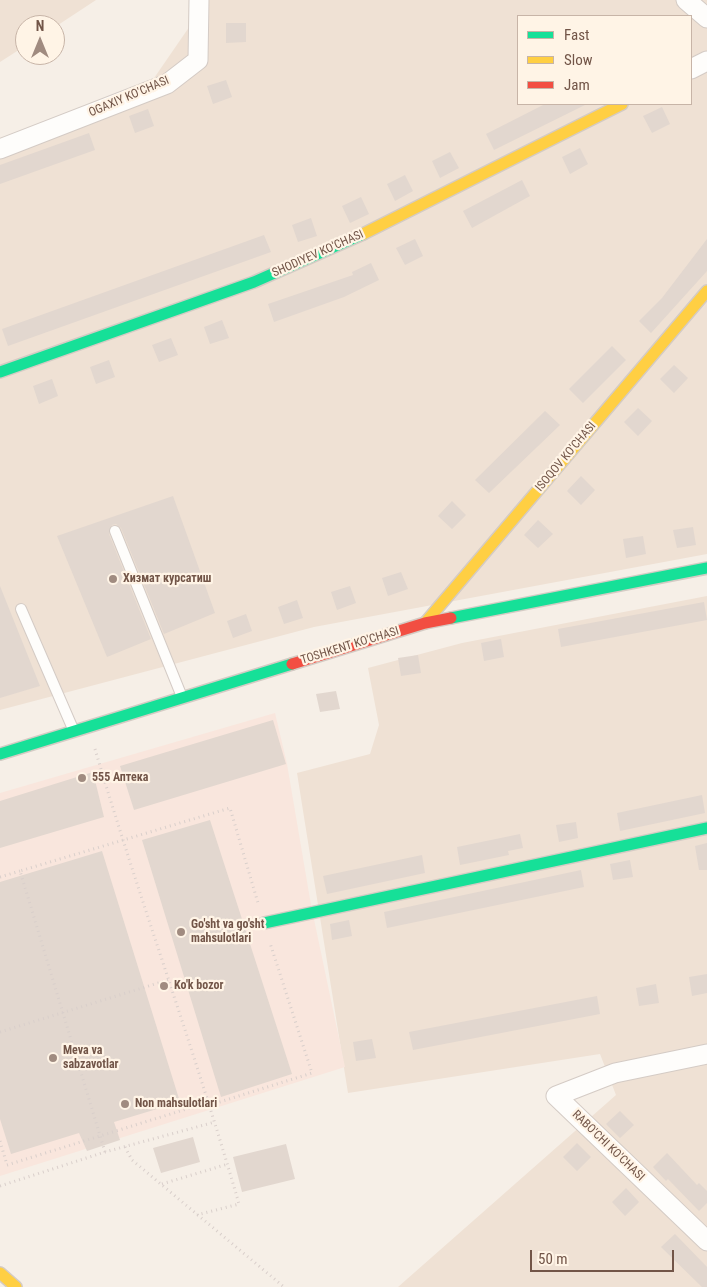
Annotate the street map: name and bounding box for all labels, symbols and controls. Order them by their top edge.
north arrow [15,15,65,65]
legend [517,15,692,105]
text: N [36,18,44,34]
text: Fast [564,26,589,44]
text: Slow [564,51,593,69]
street label: OGAXIY KO'CHASI [87,74,171,120]
text: Jam [564,76,590,94]
street label: SHODIYEV KO'CHASI [270,227,366,281]
street label: ISOQOV KO'CHASI [533,419,599,495]
place label: Хизмат курсатиш [123,572,211,586]
marker: Хизмат курсатиш [107,573,119,585]
street label: TOSHKENT KO'CHASI [299,624,401,668]
place label: 555 Аптека [92,771,148,785]
marker: 555 Аптека [76,772,88,784]
place label: Go'sht va go'sht mahsulotlari [191,918,264,946]
marker: Go'sht va go'sht mahsulotlari [175,926,187,938]
place label: Ko'k bozor [174,979,223,993]
marker: Ko'k bozor [158,980,170,992]
place label: Meva va sabzavotlar [63,1044,119,1072]
marker: Meva va sabzavotlar [47,1052,59,1064]
place label: Non mahsulotlari [135,1097,217,1111]
marker: Non mahsulotlari [119,1098,131,1110]
street label: RABO'CHI KO'CHASI [569,1108,647,1184]
scale bar [532,1240,676,1272]
text: 50 m [538,1250,568,1268]

